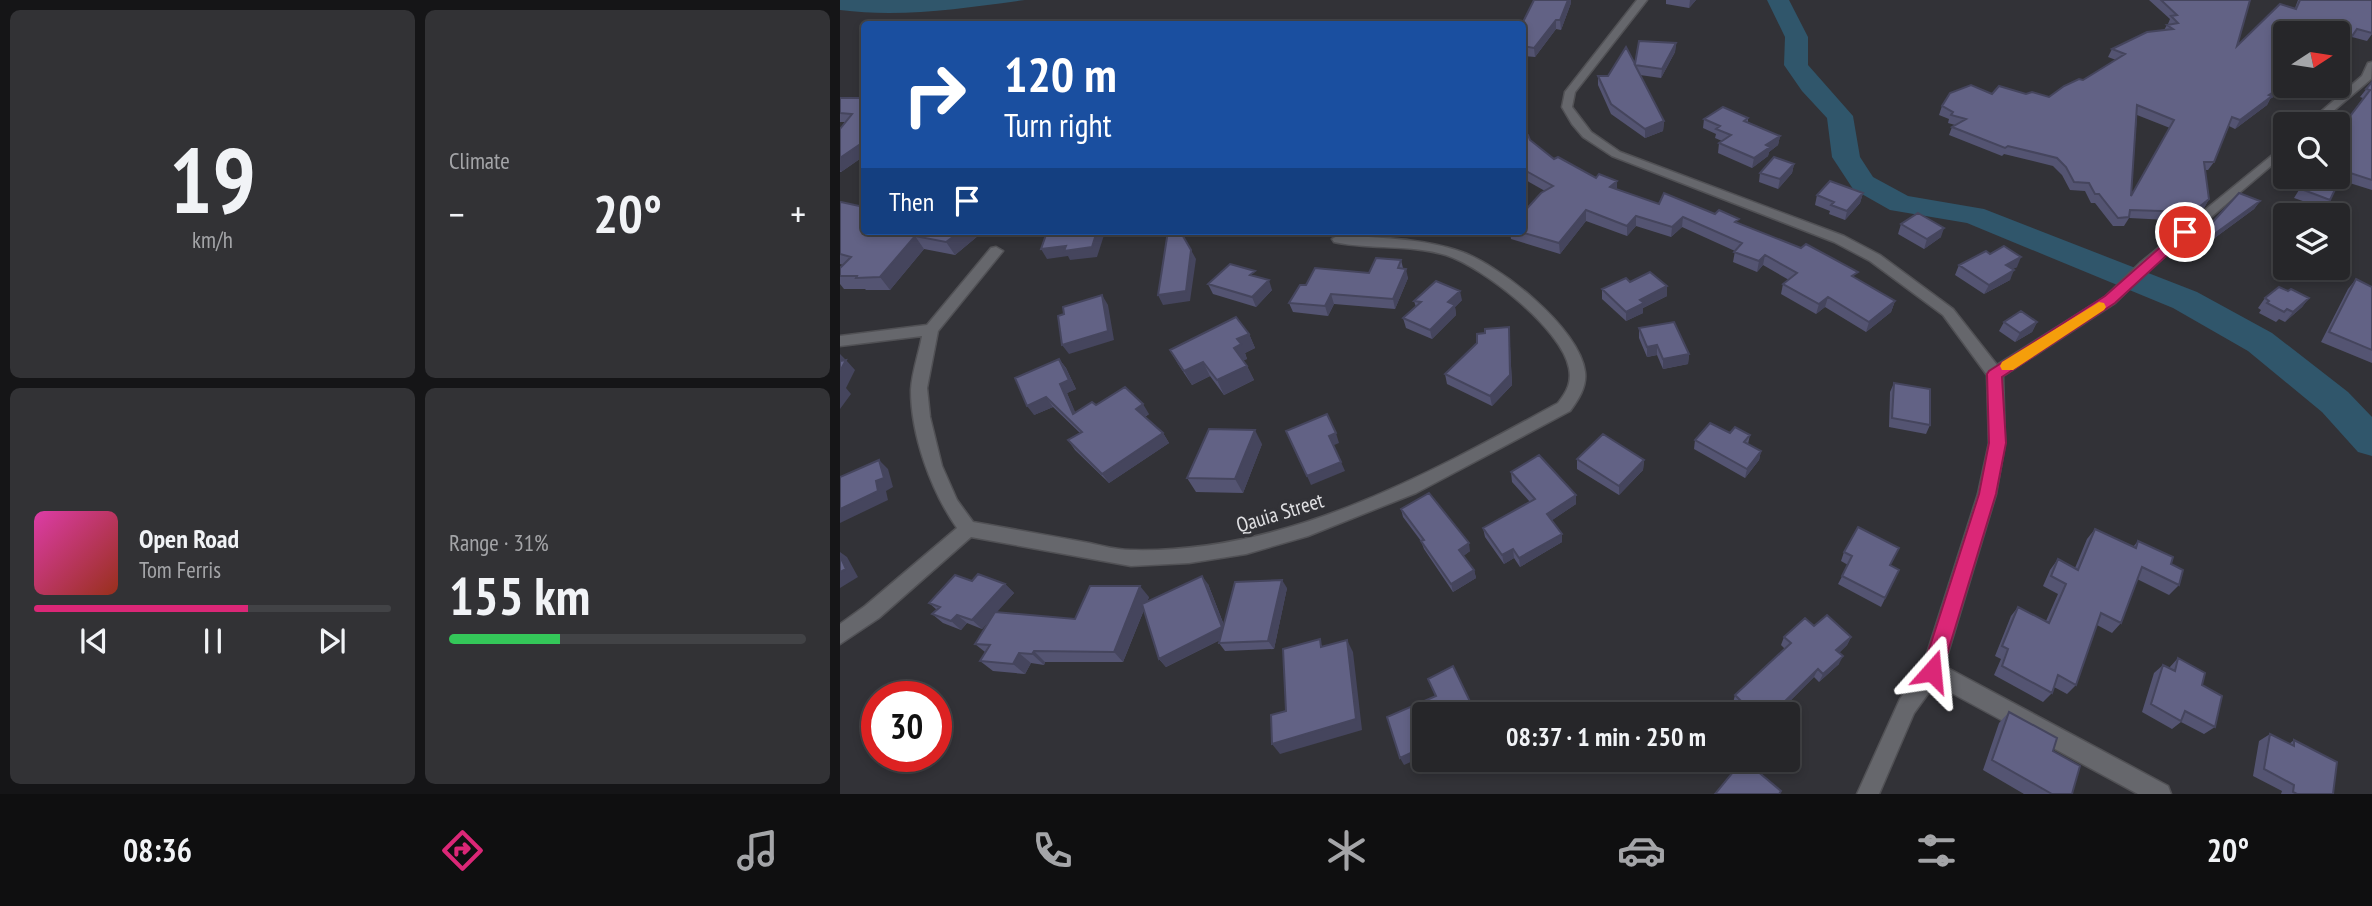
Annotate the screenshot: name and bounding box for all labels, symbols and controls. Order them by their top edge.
north arrow [2273,21,2350,98]
map controls [2273,21,2350,280]
text: 120 m [1004,42,1117,106]
icon: right [889,49,980,140]
text: Turn right [1004,104,1112,146]
button: search [2273,112,2350,189]
text: 19 [169,120,256,238]
text: Climate [449,146,510,175]
text: 20° [593,180,662,247]
icon: arrive [948,182,986,220]
text: Then [889,185,934,218]
text: − [449,189,465,238]
text: + [790,189,806,238]
pin [2155,202,2215,262]
button: layers [2273,203,2350,280]
icon: arrive [2166,213,2204,251]
text: km/h [192,225,233,254]
street label: Qauia Street [1233,486,1327,539]
text: Open Road [139,522,239,555]
text: Range · 31% [449,528,549,557]
text: Tom Ferris [139,555,221,584]
text: 155 km [449,562,590,629]
icon: previous [75,622,113,660]
icon: pause [194,622,232,660]
icon: next [313,622,351,660]
position arrow [1895,634,1969,708]
speed limit sign: 30 [861,681,952,772]
text: 08:37 · 1 min · 250 m [1506,720,1706,753]
icon: directions [438,826,487,875]
icon: music [733,826,782,875]
icon: phone [1028,826,1077,875]
icon: climate [1322,826,1371,875]
icon: car [1617,826,1666,875]
icon: filters [1912,826,1961,875]
text: 08:36 [123,829,192,871]
text: 20° [2207,829,2249,871]

